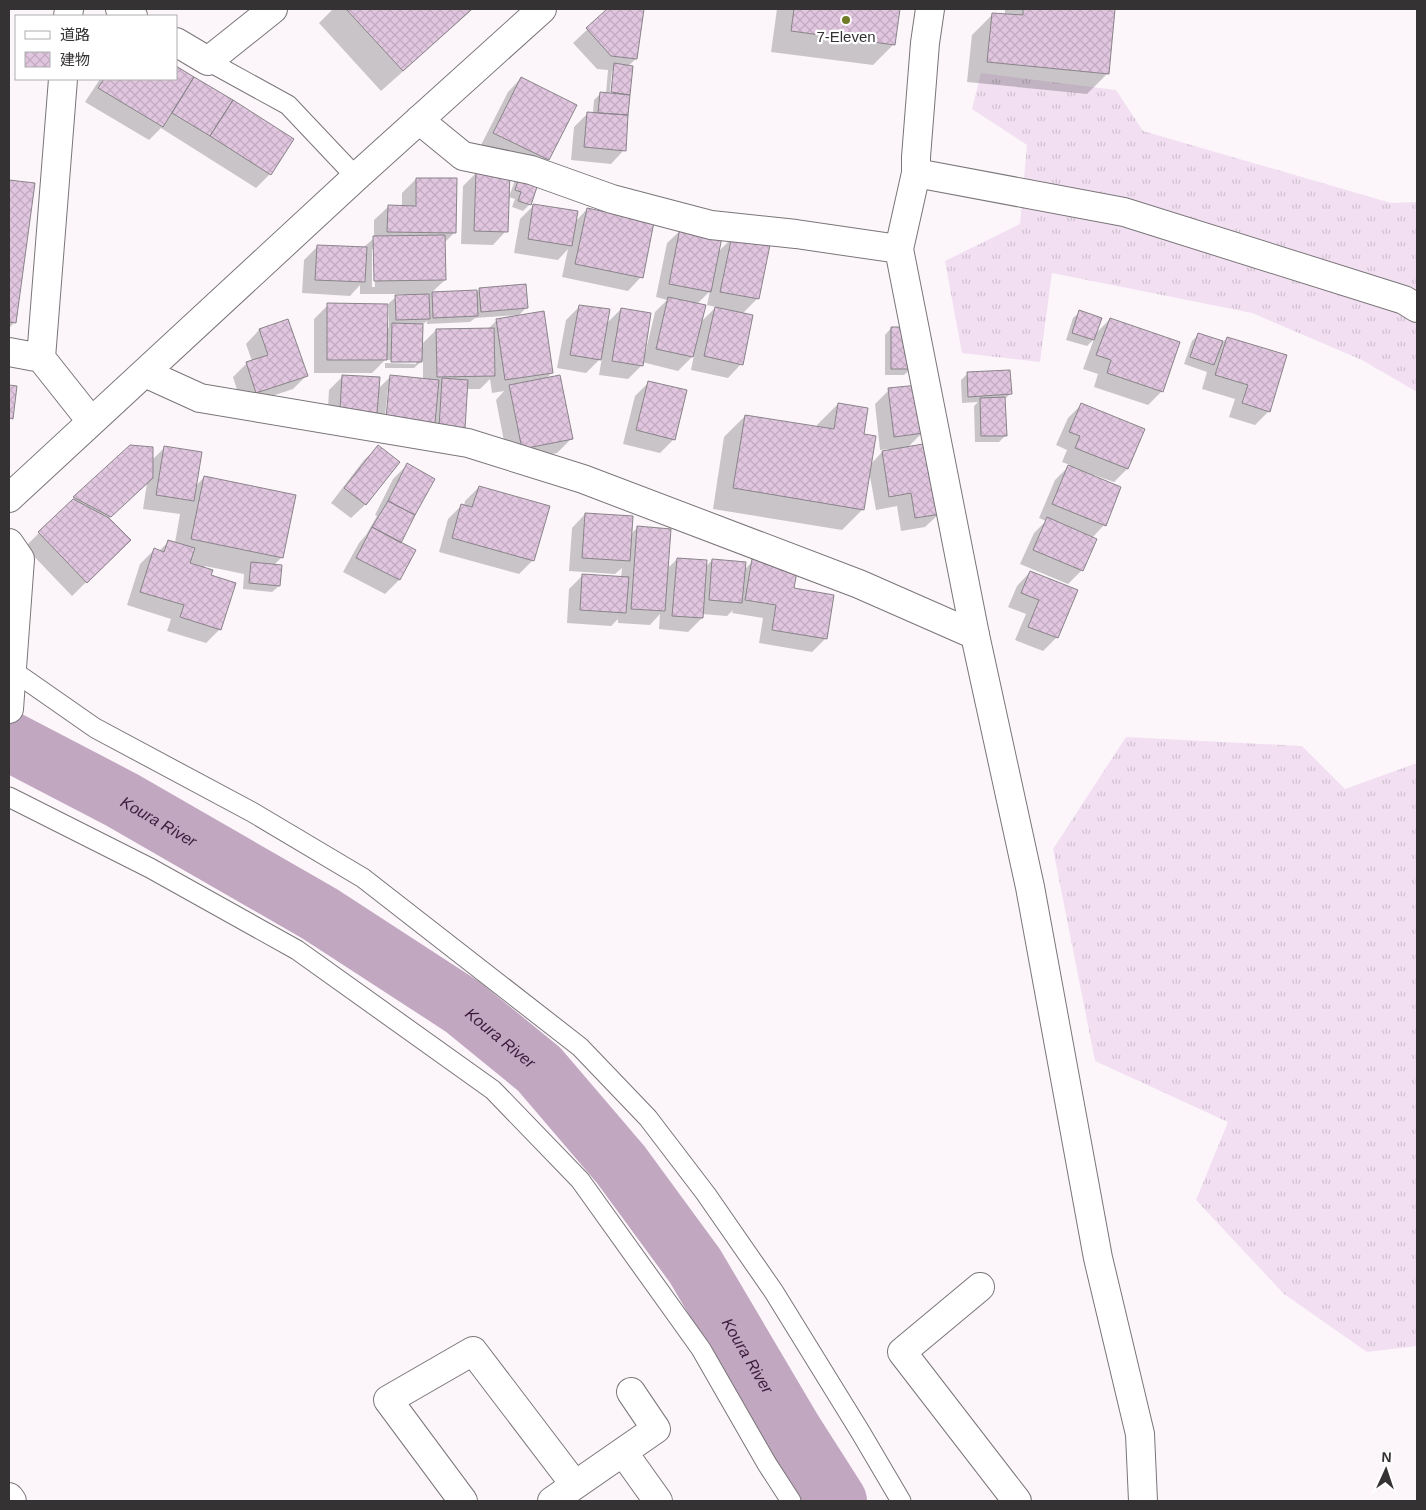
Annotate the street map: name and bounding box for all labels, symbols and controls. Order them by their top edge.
marker: 7-Eleven [840,14,852,26]
legend [15,15,178,80]
text: 道路 [60,26,90,43]
place label: 7-Eleven [816,28,876,45]
text: 建物 [60,51,90,68]
water label: Koura River [118,793,200,850]
water label: Koura River [462,1005,539,1072]
water label: Koura River [719,1315,777,1397]
north arrow [1361,1445,1411,1495]
text: N [1381,1449,1392,1465]

